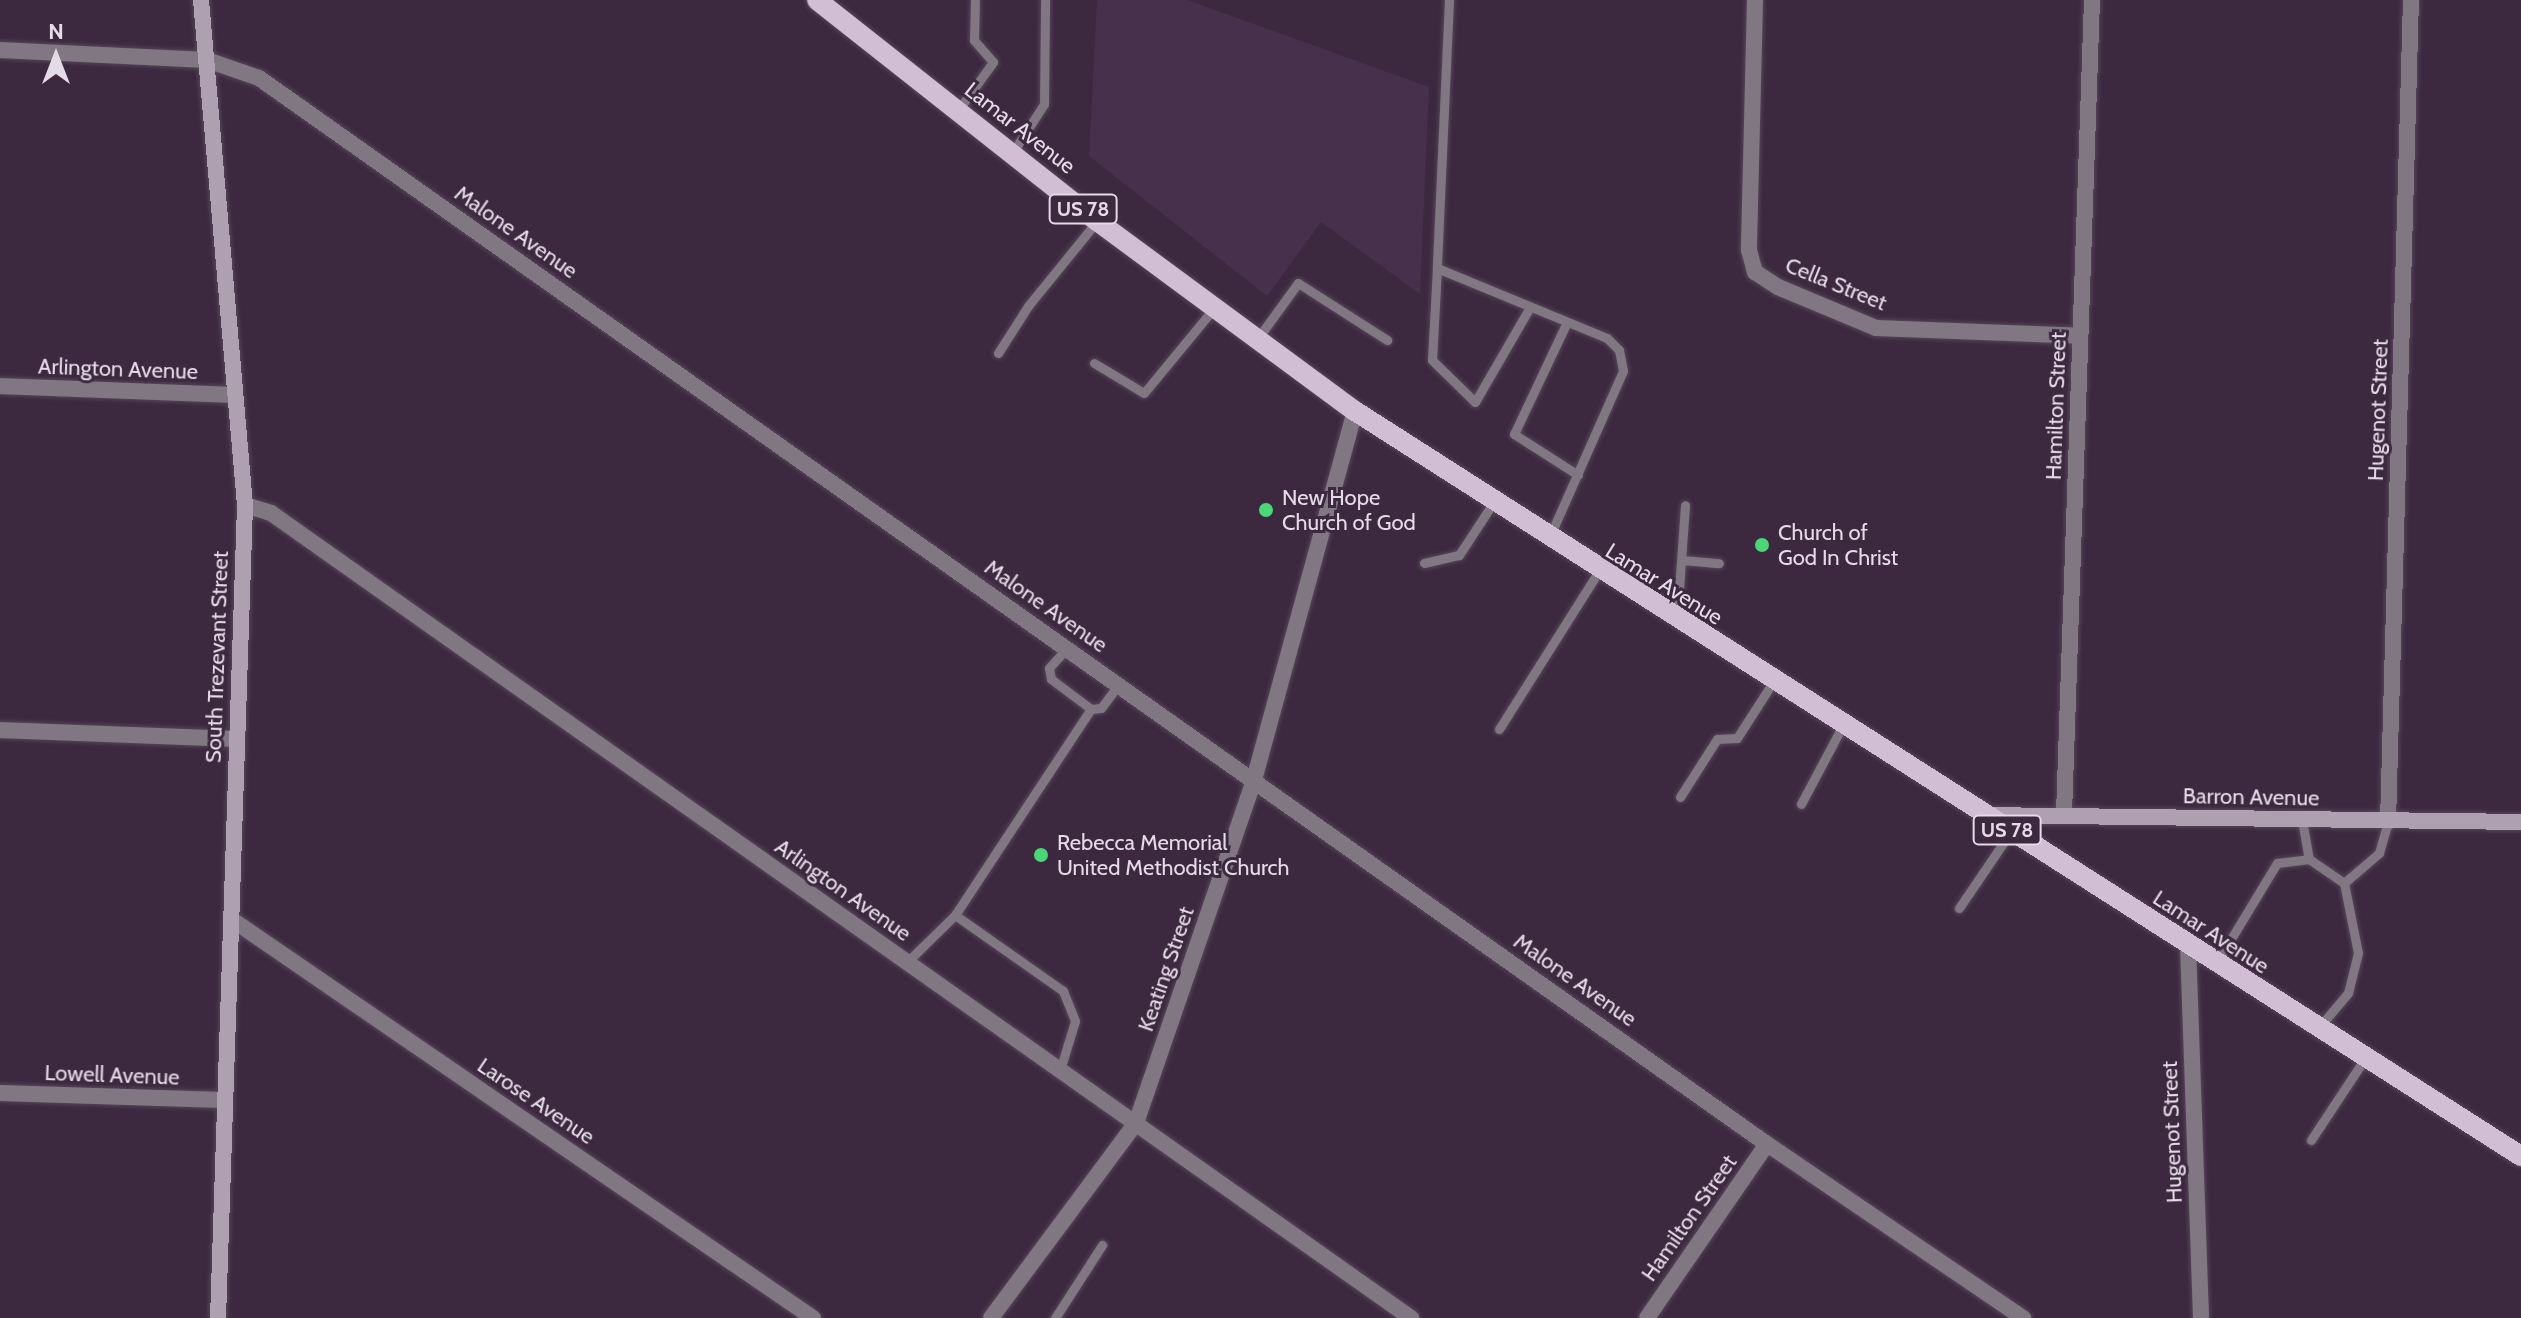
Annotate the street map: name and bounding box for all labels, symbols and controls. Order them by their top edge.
north arrow [16,16,96,96]
text: N [48,18,64,45]
street label: Lamar Avenue [959,77,1081,179]
street label: Malone Avenue [450,180,582,284]
road number: US 78 [1047,193,1119,225]
street label: Cella Street [1781,252,1891,316]
street label: Hamilton Street [2040,332,2072,480]
street label: Hugenot Street [2362,338,2394,482]
street label: Arlington Avenue [38,353,198,385]
place label: New Hope Church of God [1282,484,1416,536]
marker: New Hope Church of God [1257,501,1275,519]
place label: Church of God In Christ [1778,519,1898,570]
marker: Church of God In Christ [1753,536,1771,554]
street label: Lamar Avenue [1601,538,1727,630]
street label: South Trezevant Street [200,551,234,763]
street label: Malone Avenue [980,554,1112,658]
street label: Barron Avenue [2183,783,2319,811]
road number: US 78 [1971,814,2043,846]
place label: Rebecca Memorial United Methodist Church [1057,829,1290,880]
street label: Arlington Avenue [770,833,916,947]
marker: Rebecca Memorial United Methodist Church [1032,846,1050,864]
street label: Lamar Avenue [2148,885,2274,979]
street label: Keating Street [1132,903,1200,1035]
street label: Malone Avenue [1509,928,1641,1032]
street label: Larose Avenue [472,1052,600,1150]
street label: Lowell Avenue [44,1059,180,1091]
street label: Hugenot Street [2156,1060,2188,1204]
street label: Hamilton Street [1636,1150,1742,1286]

